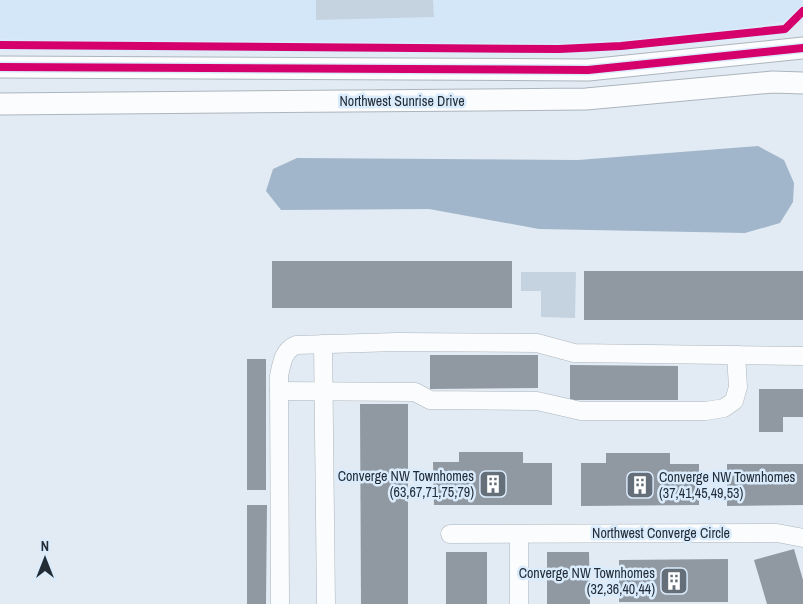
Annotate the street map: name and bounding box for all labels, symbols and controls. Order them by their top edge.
street label: Northwest Sunrise Drive [339,92,465,110]
place label: Converge NW Townhomes (63,67,71,75,79) [338,467,474,501]
place label: Converge NW Townhomes (37,41,45,49,53) [659,468,796,502]
building icon: Converge NW Townhomes (63,67,71,75,79) [478,469,508,499]
building icon: Converge NW Townhomes (37,41,45,49,53) [625,470,655,500]
street label: Northwest Converge Circle [592,524,730,542]
north arrow [20,534,70,584]
text: N [41,537,49,555]
place label: Converge NW Townhomes (32,36,40,44) [519,564,655,598]
building icon: Converge NW Townhomes (32,36,40,44) [659,566,689,596]

